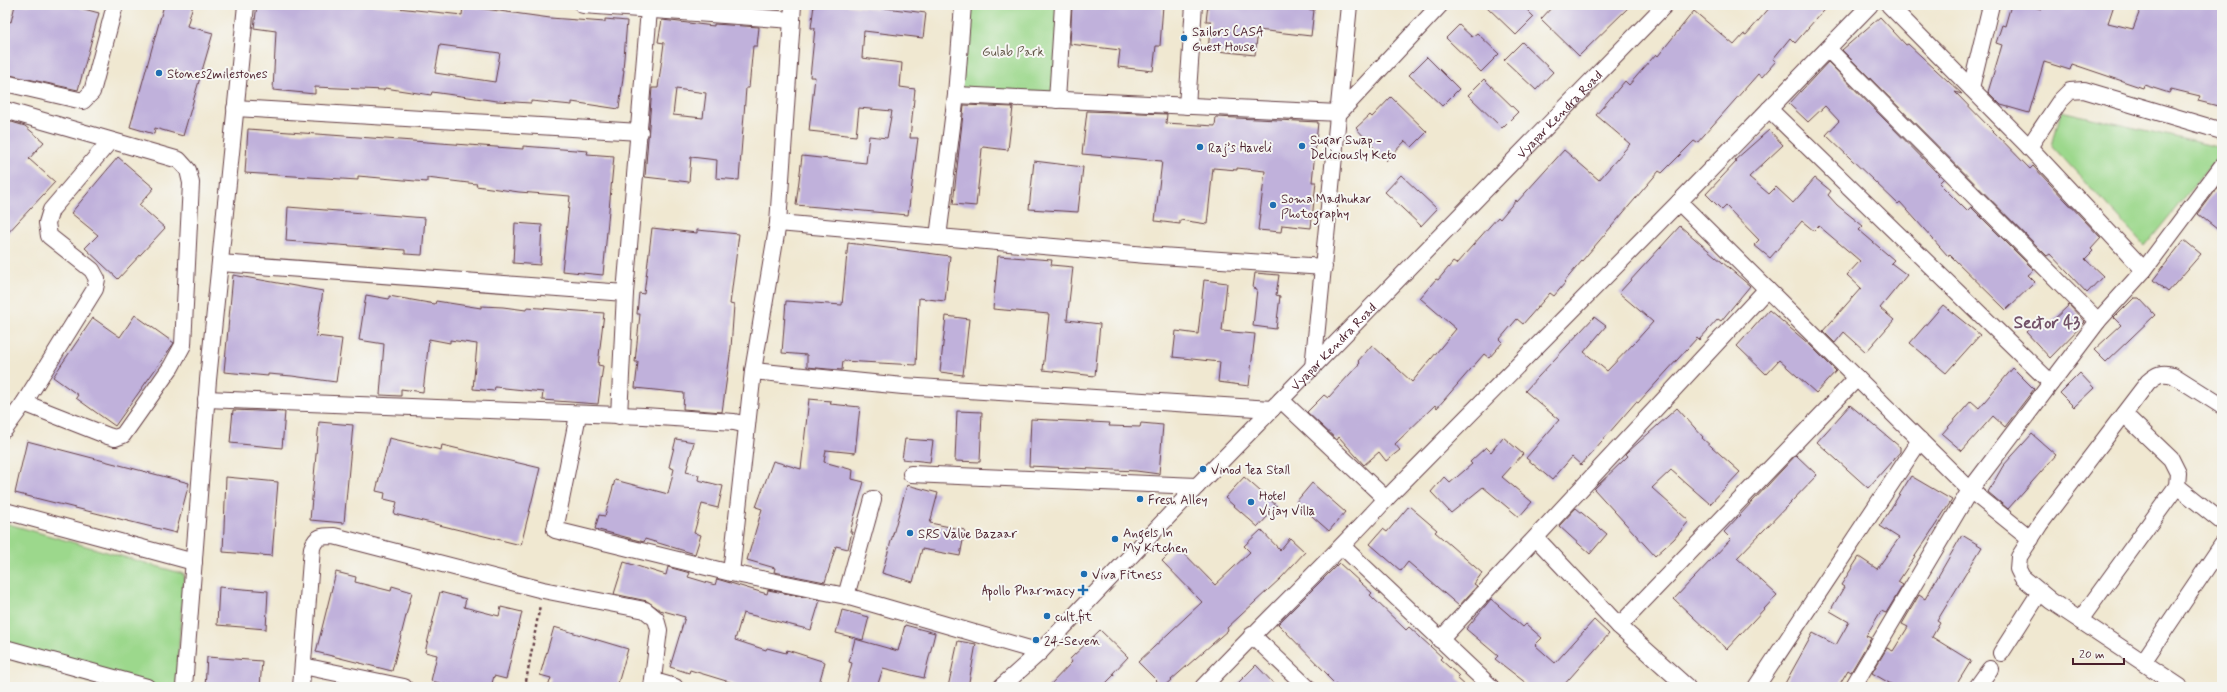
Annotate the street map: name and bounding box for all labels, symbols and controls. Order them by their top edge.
place label: Sailors CASA Guest House [1192,24,1264,56]
marker: Sailors CASA Guest House [1179,33,1189,43]
park label: Gulab Park [982,44,1044,61]
place label: Stones2milestones [167,66,268,83]
street label: Vyapar Kendra Road [1513,67,1607,163]
marker: Stones2milestones [154,68,164,78]
place label: Sugar Swap - Deliciously Keto [1310,132,1396,164]
place label: Raj’s Haveli [1208,140,1272,157]
marker: Sugar Swap - Deliciously Keto [1297,141,1307,151]
marker: Raj’s Haveli [1195,142,1205,152]
place label: Soma Madhukar Photography [1281,191,1372,225]
marker: Soma Madhukar Photography [1268,200,1278,210]
street label: Vyapar Kendra Road [1287,300,1381,395]
district label: Sector 43 [2014,312,2081,334]
place label: Vinod Tea Stall [1211,462,1290,479]
marker: Vinod Tea Stall [1198,464,1208,474]
place label: Hotel Vijay Villa [1259,488,1316,520]
place label: Fresh Alley [1148,492,1207,509]
marker: Fresh Alley [1135,494,1145,504]
marker: Hotel Vijay Villa [1246,497,1256,507]
place label: Angels In My Kitchen [1123,525,1188,557]
place label: SRS Value Bazaar [918,526,1018,543]
marker: SRS Value Bazaar [905,528,915,538]
marker: Angels In My Kitchen [1110,534,1120,544]
place label: Viva Fitness [1092,567,1162,584]
marker: Viva Fitness [1079,569,1089,579]
place label: Apollo Pharmacy [982,583,1075,601]
marker: Apollo Pharmacy [1078,585,1088,595]
place label: cult.fit [1055,609,1093,626]
marker: cult.fit [1042,611,1052,621]
place label: 24-Seven [1044,633,1100,650]
marker: 24-Seven [1031,635,1041,645]
scale bar [2073,640,2124,666]
text: 20 m [2079,647,2105,663]

